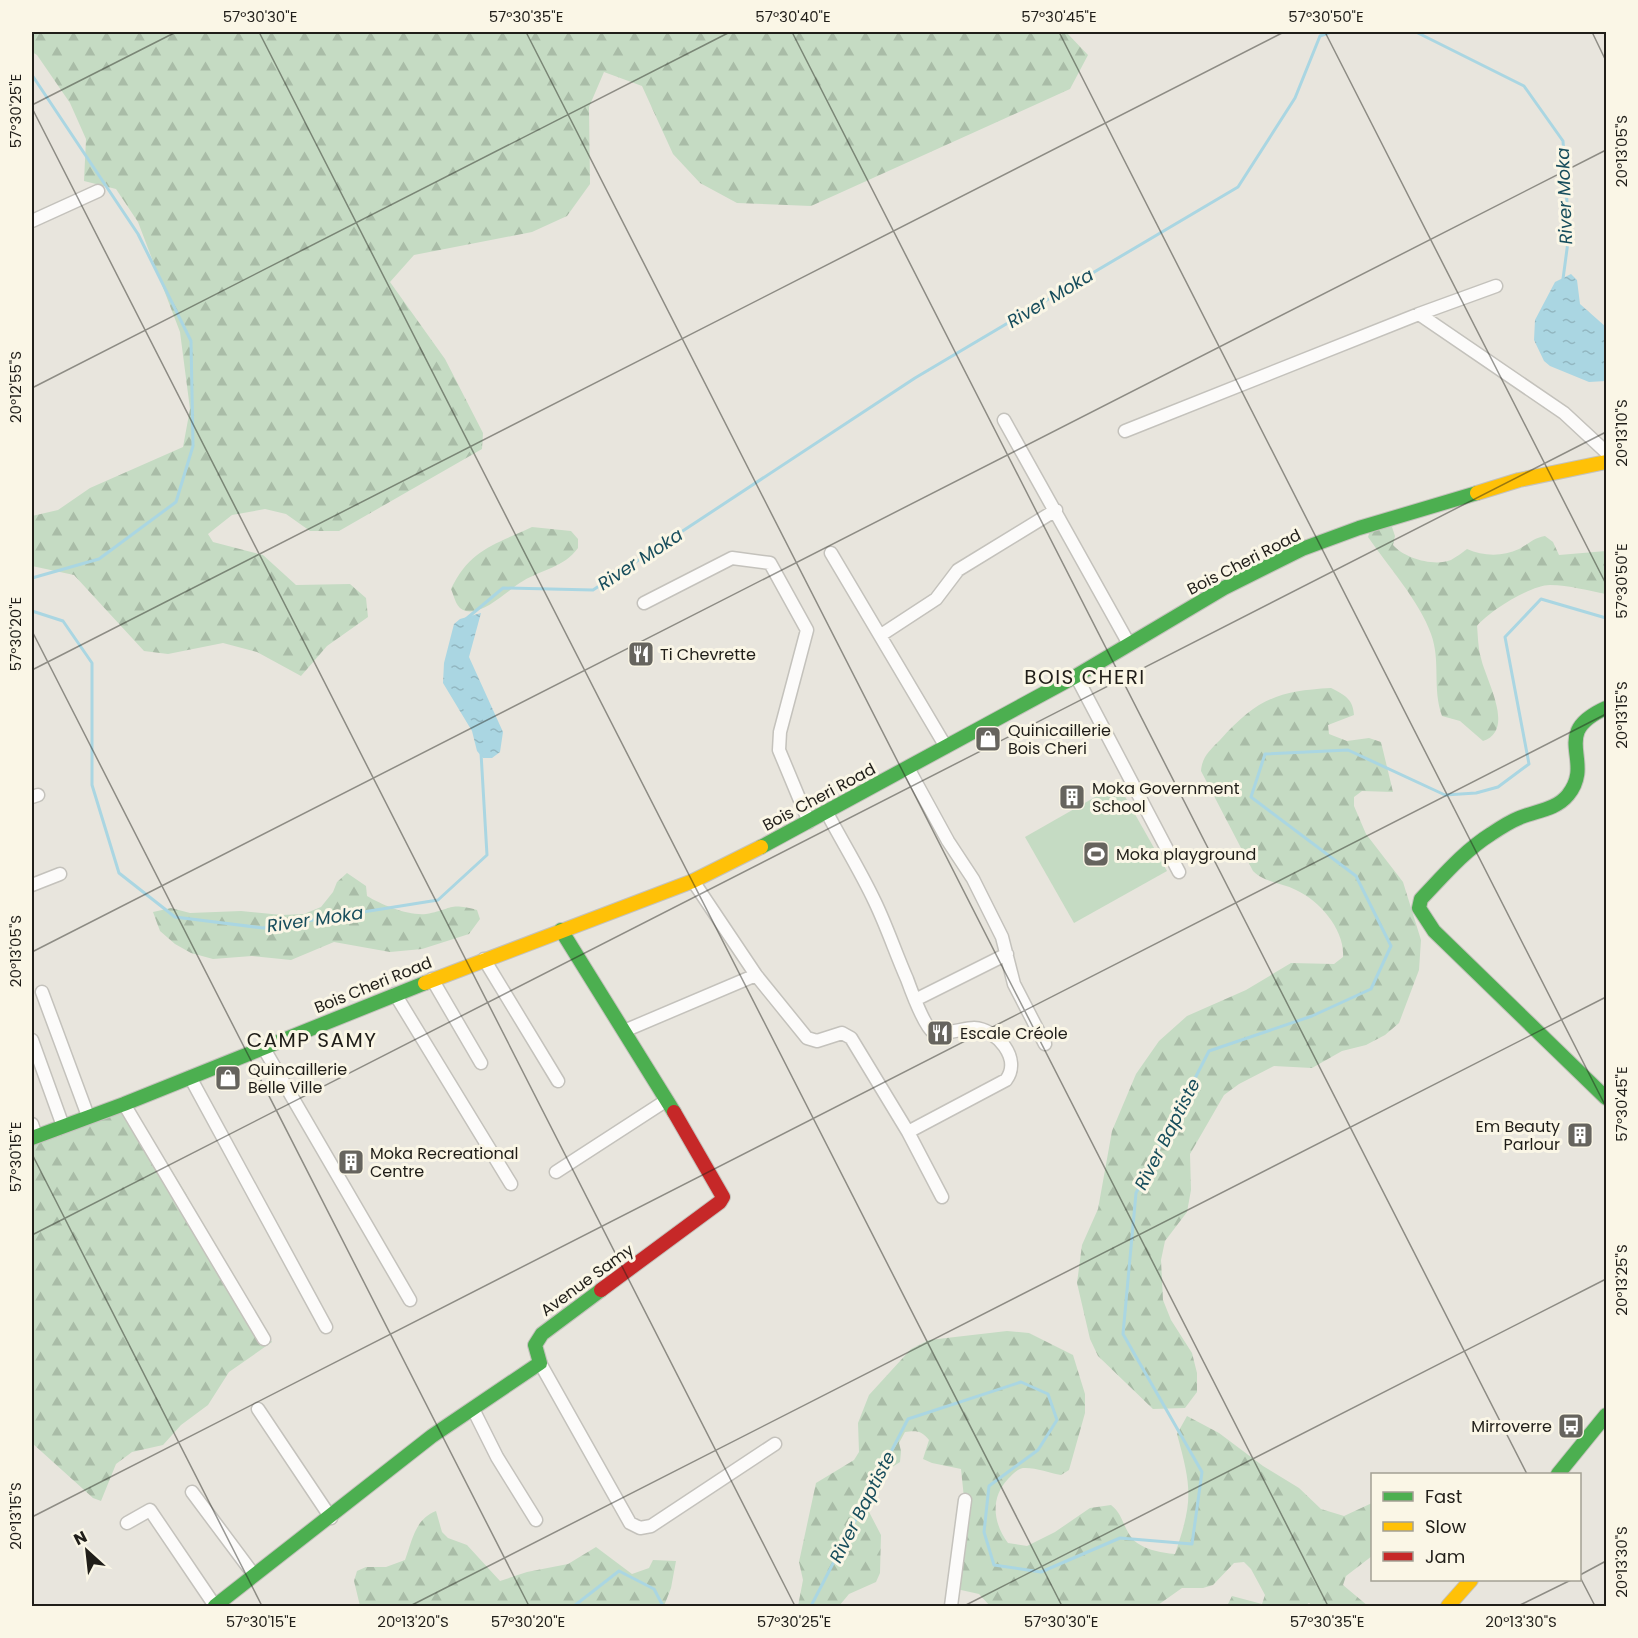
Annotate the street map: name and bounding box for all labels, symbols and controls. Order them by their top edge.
text: 57°30'30"E [223,6,297,27]
text: 57°30'35"E [489,6,563,27]
text: 57°30'40"E [755,6,831,27]
text: 57°30'45"E [1021,6,1097,27]
text: 57°30'50"E [1288,6,1364,27]
text: 57°30'25"E [5,74,26,148]
text: 20°13'05"S [1611,115,1632,187]
water label: River Moka [1550,147,1578,245]
water label: River Moka [1002,262,1098,334]
text: 20°12'55"S [5,351,26,423]
text: 20°13'10"S [1611,399,1632,467]
water label: River Moka [592,522,688,596]
street label: Bois Cheri Road [1183,523,1305,601]
text: 57°30'50"E [1611,543,1632,619]
text: 57°30'20"E [5,597,26,671]
restaurant icon: Ti Chevrette [626,639,656,669]
place label: Ti Chevrette [660,643,756,666]
district label: BOIS CHERI [1024,663,1146,691]
text: 20°13'15"S [1611,681,1632,749]
place label: Quinicaillerie Bois Cheri [1008,719,1111,760]
shop icon: Quinicaillerie Bois Cheri [973,724,1003,754]
street label: Bois Cheri Road [758,758,880,836]
place label: Moka Government School [1092,777,1240,818]
building icon: Moka Government School [1057,782,1087,812]
sports icon: Moka playground [1081,839,1111,869]
place label: Moka playground [1116,843,1256,866]
water label: River Moka [265,900,365,938]
text: 20°13'05"S [5,915,26,987]
street label: Bois Cheri Road [311,951,435,1019]
restaurant icon: Escale Créole [925,1018,955,1048]
place label: Escale Créole [960,1022,1068,1045]
district label: CAMP SAMY [247,1026,377,1054]
place label: Quincaillerie Belle Ville [248,1058,347,1099]
shop icon: Quincaillerie Belle Ville [213,1063,243,1093]
text: 57°30'45"E [1611,1066,1632,1142]
water label: River Baptiste [1128,1074,1206,1194]
place label: Em Beauty Parlour [1475,1115,1560,1156]
building icon: Em Beauty Parlour [1565,1120,1595,1150]
text: 57°30'15"E [5,1122,26,1192]
place label: Moka Recreational Centre [370,1142,518,1183]
building icon: Moka Recreational Centre [336,1147,366,1177]
street label: Avenue Samy [536,1238,638,1322]
text: 20°13'25"S [1611,1244,1632,1316]
bus stop icon: Mirroverre [1556,1411,1586,1441]
place label: Mirroverre [1471,1415,1552,1438]
water label: River Baptiste [823,1447,901,1567]
legend [1371,1473,1581,1581]
text: 20°13'15"S [5,1482,26,1550]
text: Fast [1425,1484,1462,1509]
text: Slow [1425,1514,1467,1539]
north arrow [57,1521,117,1581]
text: N [70,1525,91,1551]
text: 20°13'30"S [1611,1526,1632,1598]
text: Jam [1425,1544,1465,1569]
text: 57°30'15"E [226,1611,296,1632]
text: 20°13'20"S [377,1611,449,1632]
text: 57°30'20"E [491,1611,565,1632]
text: 57°30'25"E [757,1611,831,1632]
text: 57°30'30"E [1024,1611,1098,1632]
text: 57°30'35"E [1290,1611,1364,1632]
text: 20°13'30"S [1485,1611,1557,1632]

